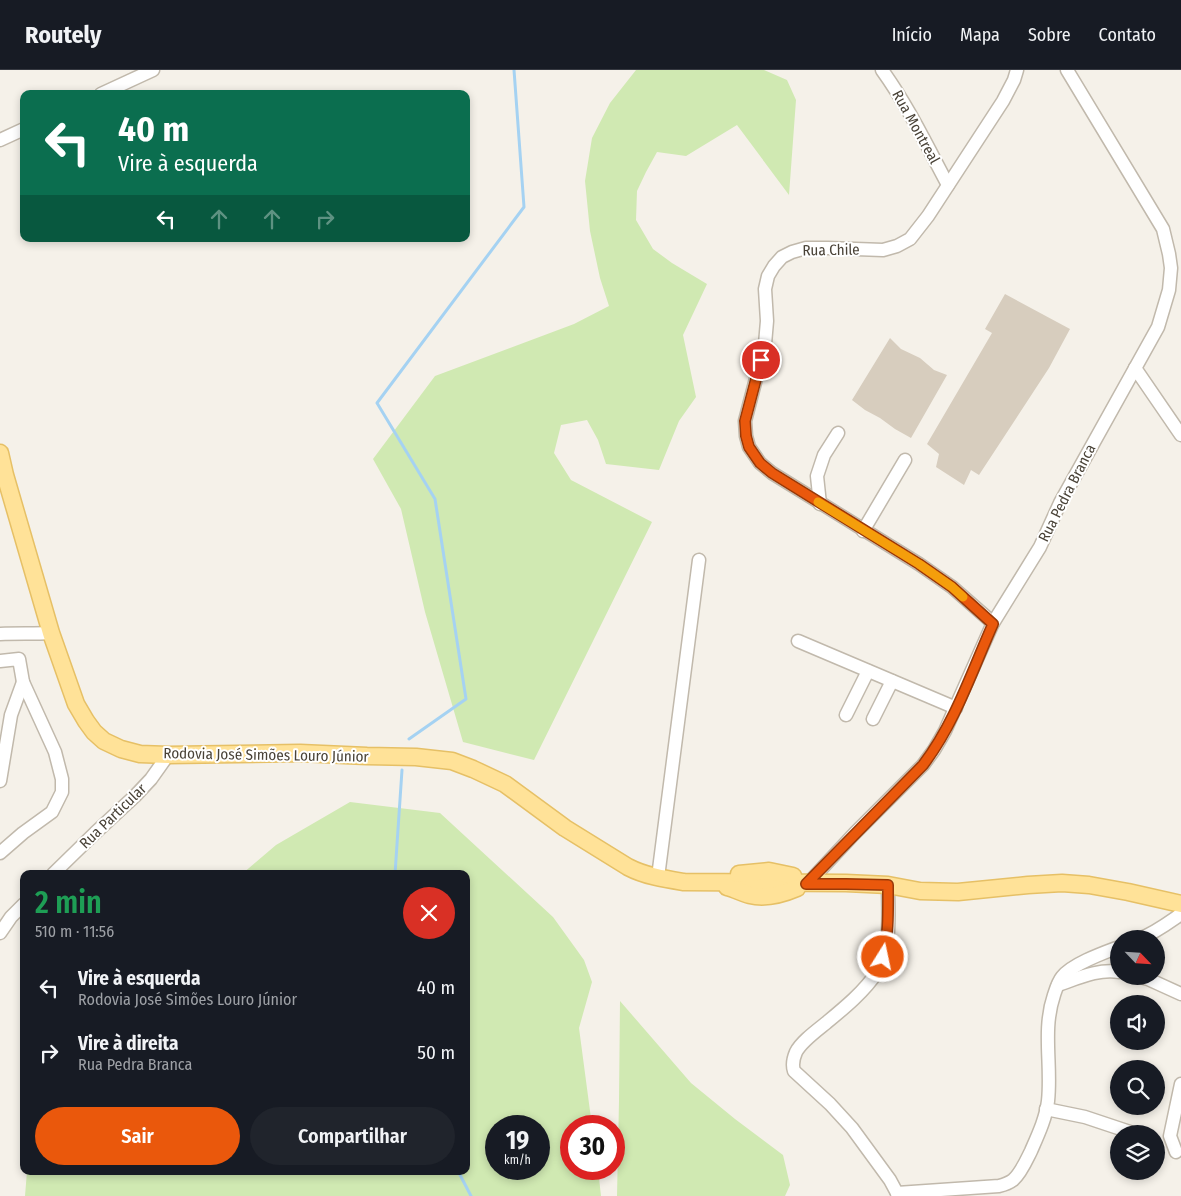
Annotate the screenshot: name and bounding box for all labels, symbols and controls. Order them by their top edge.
text: Routely [25,21,101,49]
text: Início [892,24,932,46]
text: Mapa [960,24,1000,46]
text: Sobre [1028,24,1071,46]
text: Contato [1099,24,1156,46]
street label: Rua Montreal [888,87,944,167]
text: 40 m [118,108,189,150]
icon: left [35,110,100,175]
text: Vire à esquerda [118,150,258,177]
icon: left [152,205,180,233]
icon: ahead [205,205,233,233]
icon: ahead [258,205,286,233]
icon: right [311,205,339,233]
street label: Rua Chile [802,241,860,259]
pin [740,339,782,381]
icon: arrive [747,346,775,374]
street label: Rua Pedra Branca [1035,441,1099,545]
street label: Rodovia José Simões Louro Júnior [163,744,370,766]
street label: Rua Particular [76,779,151,852]
text: 2 min [35,885,102,921]
button: close [403,887,455,939]
text: 510 m · 11:56 [35,922,114,941]
position arrow [856,930,908,982]
north arrow [1110,930,1165,985]
map controls [1110,930,1165,1180]
text: Vire à esquerda [78,967,200,990]
icon: left [35,974,63,1002]
text: 40 m [417,976,455,999]
text: Rodovia José Simões Louro Júnior [78,990,297,1009]
button: sound [1110,995,1165,1050]
text: Vire à direita [78,1032,179,1055]
icon: right [35,1039,63,1067]
text: 50 m [417,1041,455,1064]
text: Rua Pedra Branca [78,1055,192,1074]
button: search [1110,1060,1165,1115]
button: Sair [35,1107,240,1165]
button: Compartilhar [250,1107,455,1165]
speed limit sign: 30 [560,1115,625,1180]
button: layers [1110,1125,1165,1180]
text: 19 [506,1126,529,1156]
text: km/h [504,1153,531,1167]

